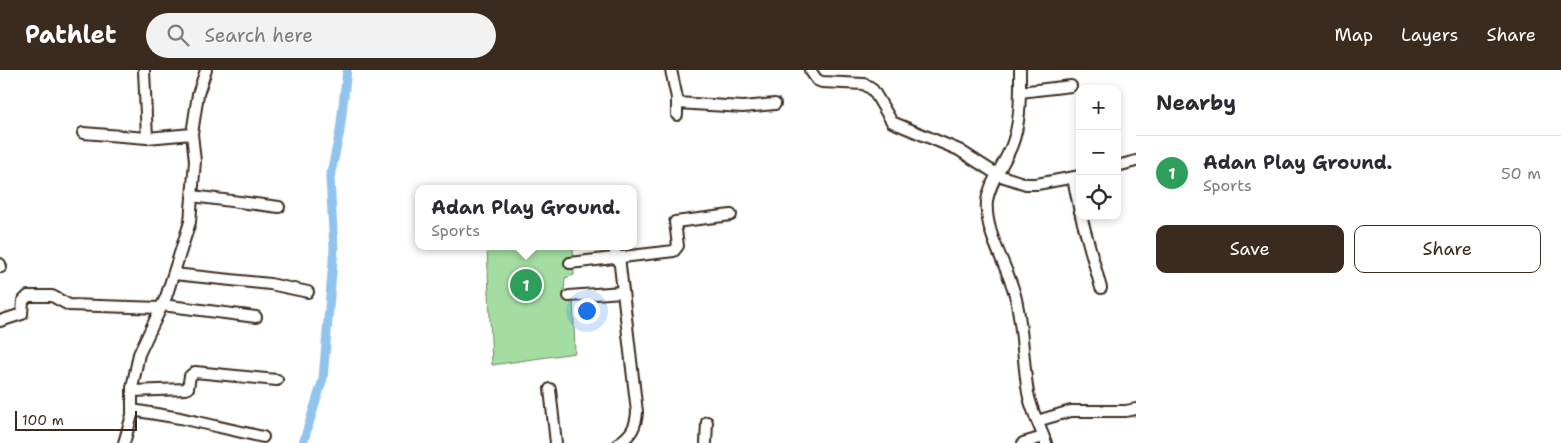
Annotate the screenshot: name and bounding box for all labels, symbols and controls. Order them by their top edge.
search box [146,13,496,58]
text: Pathlet [25,19,116,51]
icon: search [164,21,192,49]
text: Search here [204,23,313,48]
text: Map [1335,23,1373,47]
text: Layers [1401,23,1458,47]
text: Share [1486,23,1536,47]
map controls [1076,85,1121,220]
button: + [1076,85,1121,130]
text: Nearby [1156,89,1236,117]
button: − [1076,130,1121,175]
text: Adan Play Ground. [1203,150,1393,175]
text: 1 [1168,163,1176,184]
text: 50 m [1501,163,1541,184]
button: locate [1076,175,1121,220]
text: Sports [1203,175,1252,196]
popup [415,185,637,250]
text: Adan Play Ground. [431,195,621,220]
text: Sports [431,220,480,241]
button: Save [1156,225,1344,273]
button: Share [1354,225,1541,273]
pin: 1 [510,266,542,304]
your location [574,298,600,324]
scale bar [15,408,138,431]
text: 100 m [22,411,64,429]

